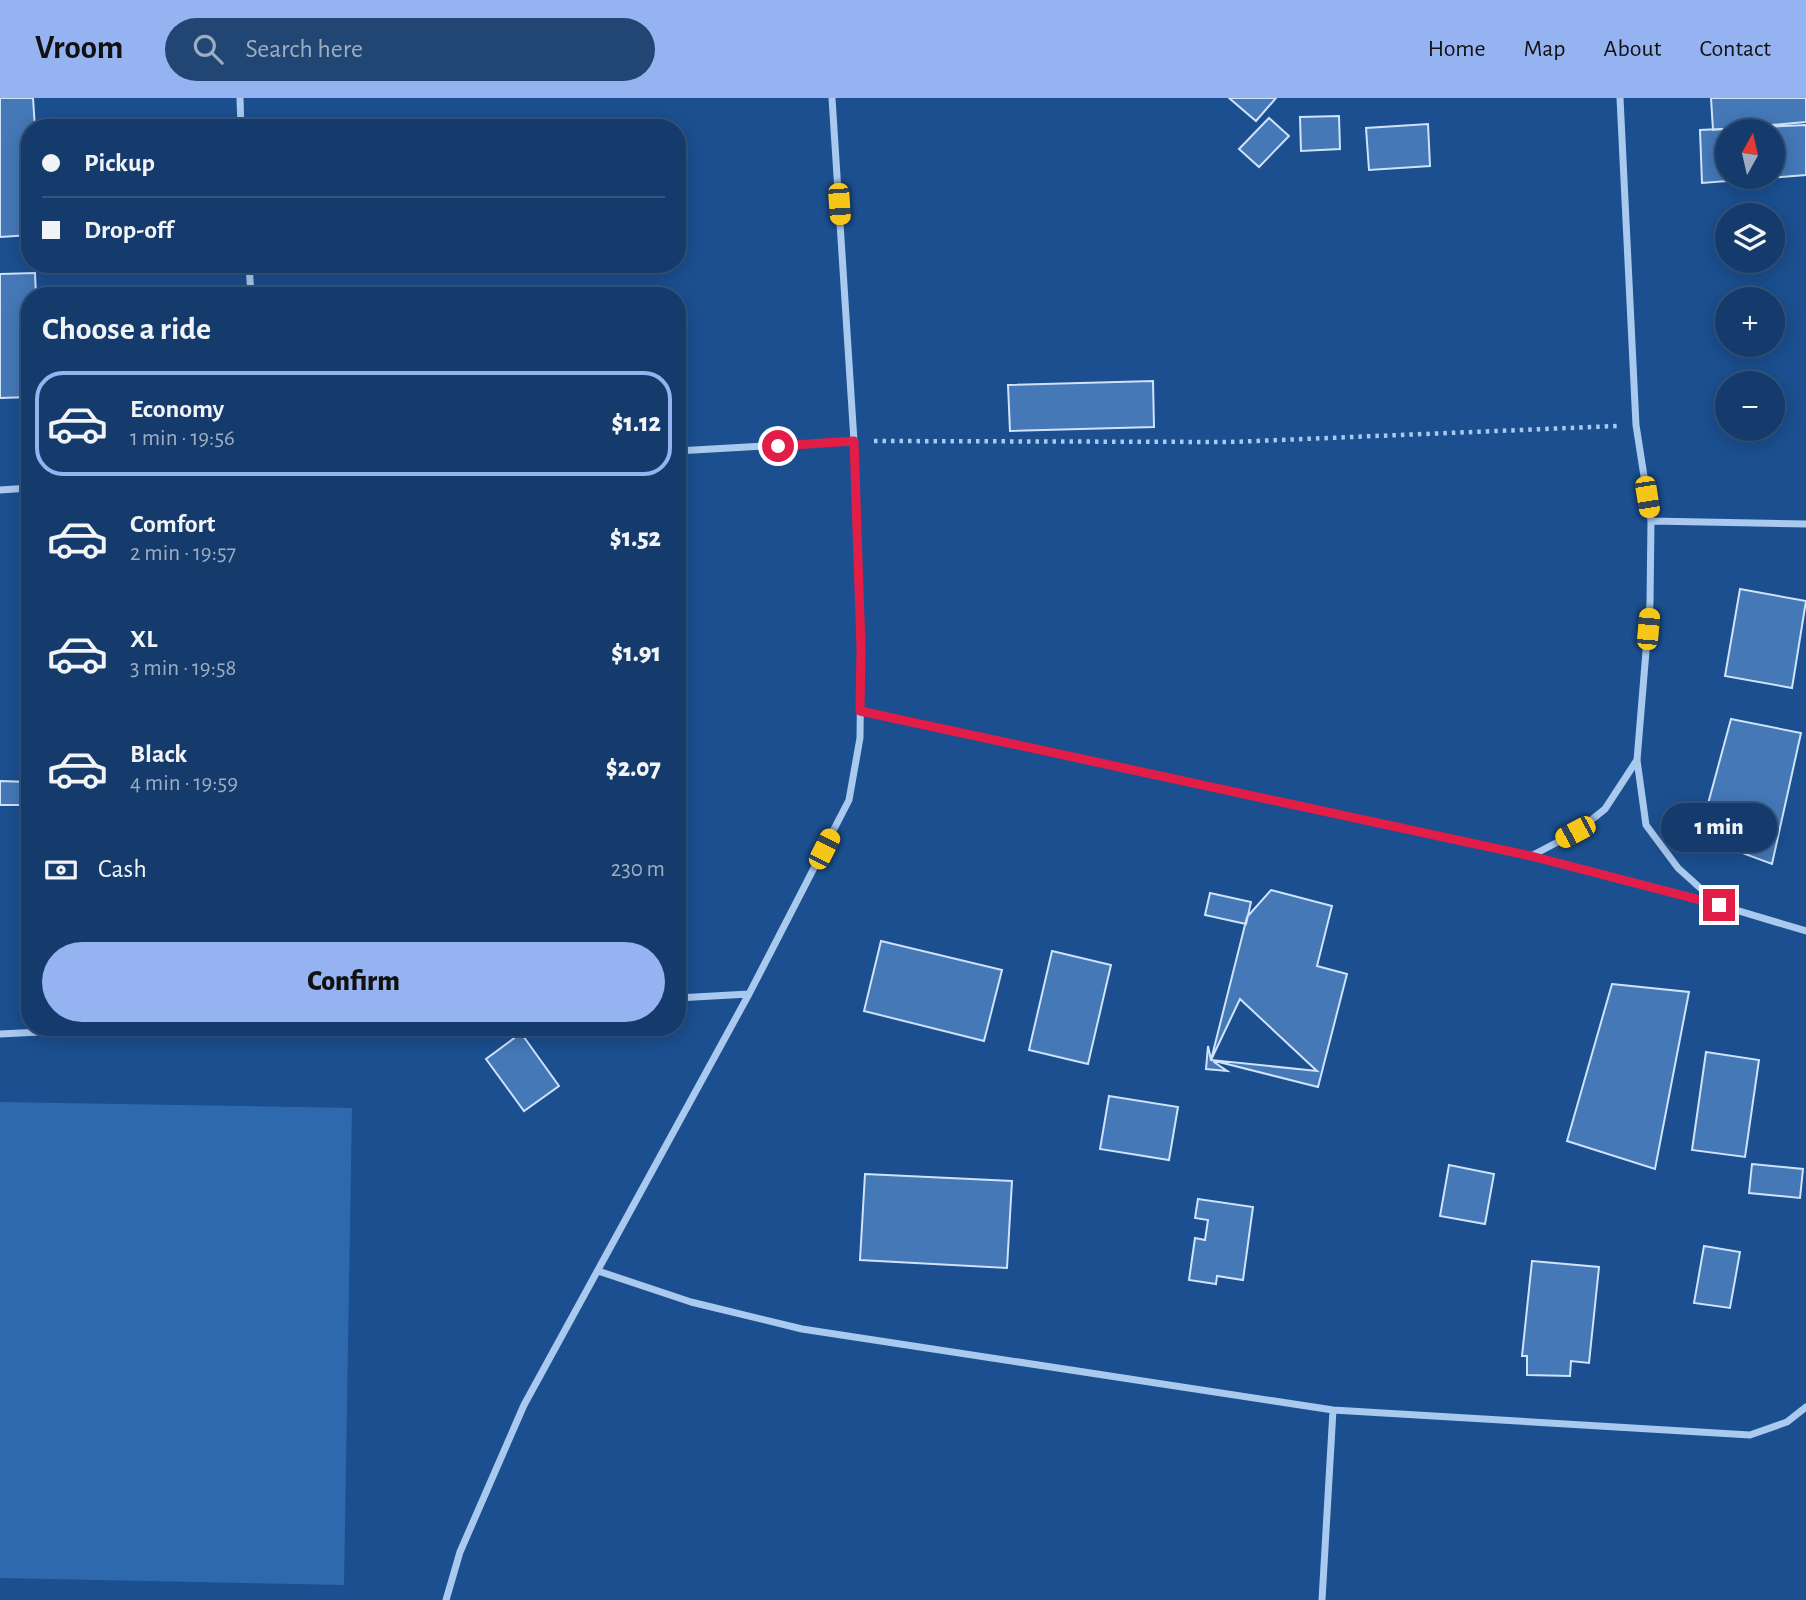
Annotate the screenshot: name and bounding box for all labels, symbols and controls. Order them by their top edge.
search box [165,18,655,81]
icon: search [189,30,227,68]
text: Vroom [35,32,123,65]
text: Search here [245,36,363,62]
text: Home [1428,37,1486,61]
text: Map [1524,37,1566,61]
text: About [1604,37,1661,61]
text: Contact [1699,37,1771,61]
north arrow [1715,119,1785,189]
map controls [1715,119,1785,441]
text: Pickup [84,150,155,176]
car [828,182,851,226]
button: layers [1715,203,1785,273]
text: Drop-off [84,217,173,243]
button: + [1715,287,1785,357]
text: Choose a ride [42,313,211,345]
button: − [1715,371,1785,441]
icon: car [46,392,109,455]
text: Economy [130,396,224,422]
text: $1.12 [612,410,661,436]
text: 1 min · 19:56 [130,427,235,450]
route start [762,430,794,462]
car [1634,475,1661,519]
icon: car [46,507,109,570]
text: Comfort [130,511,215,537]
text: $1.52 [610,525,661,551]
text: 2 min · 19:57 [130,542,236,565]
car [1636,607,1661,651]
icon: car [46,622,109,685]
text: XL [130,626,157,652]
text: $1.91 [611,640,661,666]
text: 3 min · 19:58 [130,657,236,680]
icon: car [46,737,109,800]
text: Black [130,741,187,767]
text: $2.07 [606,755,661,781]
text: 4 min · 19:59 [130,772,238,795]
callout: 1 min [1661,804,1777,852]
car [1552,813,1599,851]
text: 1 min [1695,816,1743,839]
car [806,826,843,872]
icon: cash [42,851,80,889]
text: Cash [98,856,147,882]
text: 230 m [611,858,665,881]
route end [1703,889,1735,921]
button: Confirm [42,942,665,1022]

